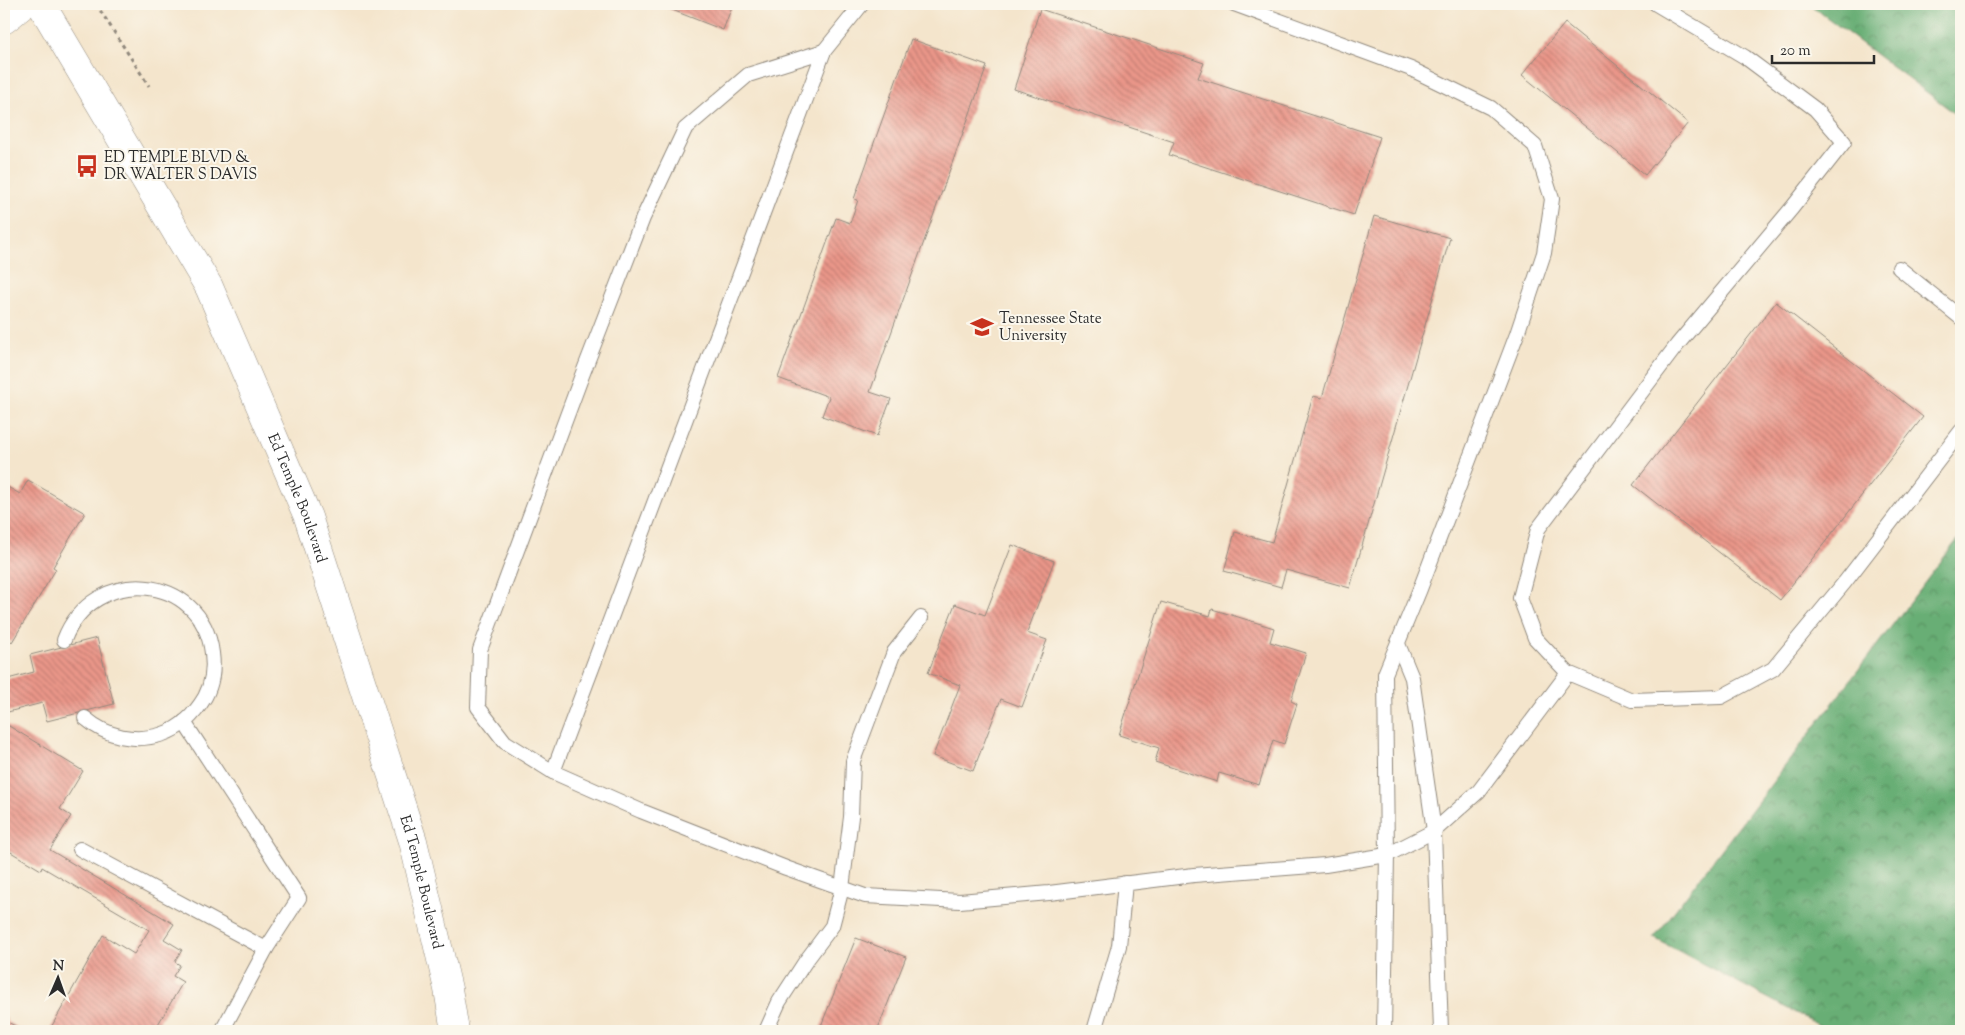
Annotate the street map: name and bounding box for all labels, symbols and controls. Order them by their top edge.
scale bar [1772,32,1875,64]
text: 20 m [1780,41,1811,62]
place label: ED TEMPLE BLVD & DR WALTER S DAVIS [104,148,257,186]
bus stop icon: ED TEMPLE BLVD & DR WALTER S DAVIS [74,153,100,179]
place label: Tennessee State University [999,309,1102,347]
school or university icon: Tennessee State University [969,314,995,340]
street label: Ed Temple Boulevard [261,430,331,566]
street label: Ed Temple Boulevard [393,813,447,952]
north arrow [32,952,82,1002]
text: N [52,957,64,977]

